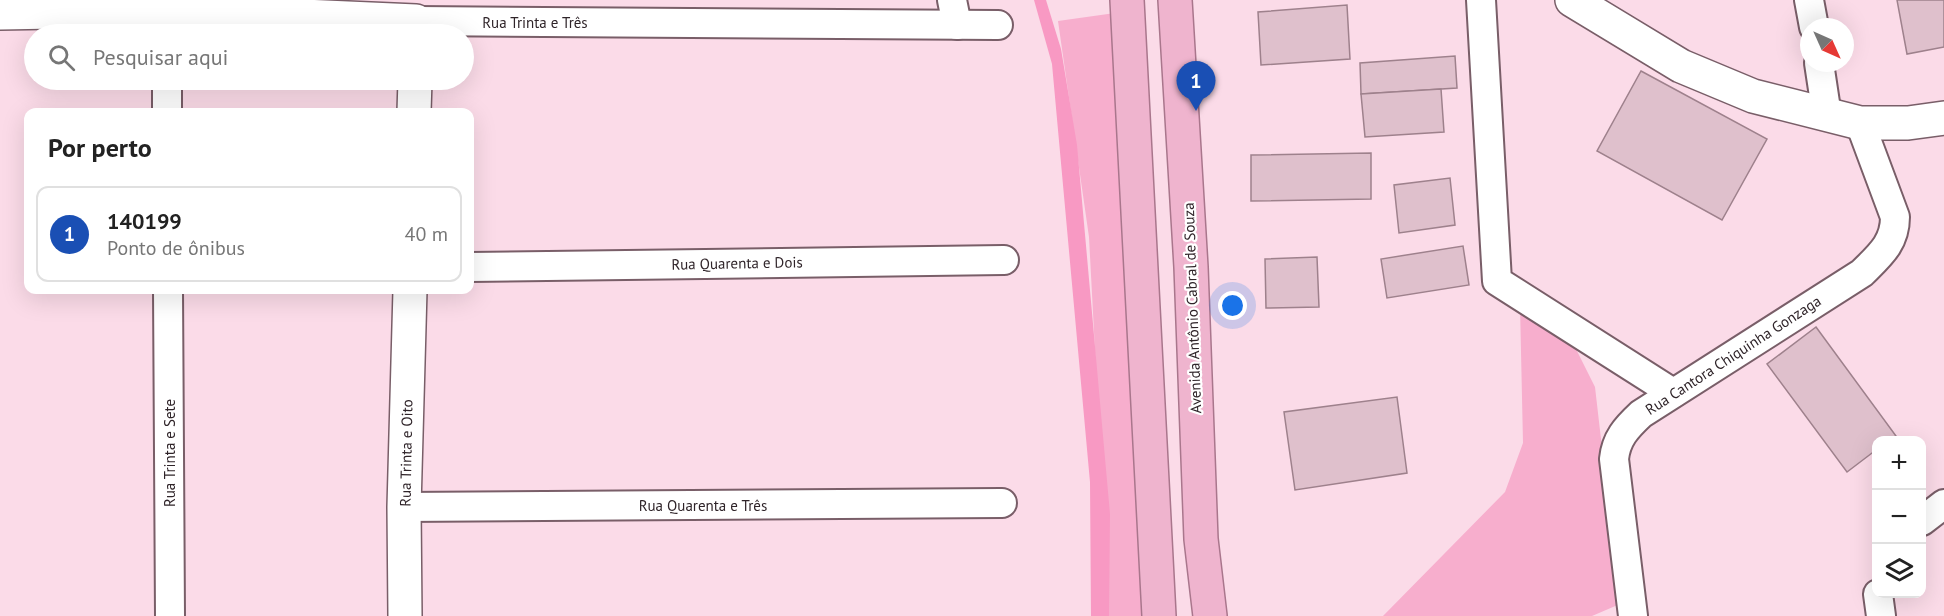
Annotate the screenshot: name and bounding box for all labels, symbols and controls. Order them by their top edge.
street label: Rua Trinta e Três [482,13,588,32]
north arrow [1800,18,1854,72]
search box [24,24,474,90]
icon: search [45,41,78,74]
text: Pesquisar aqui [93,43,229,71]
pin: 1 [1176,62,1216,111]
text: Por perto [48,131,152,164]
street label: Avenida Antônio Cabral de Souza [1179,202,1205,414]
text: 140199 [107,207,182,235]
text: 1 [64,221,75,247]
text: 40 m [405,221,448,247]
text: Ponto de ônibus [107,235,245,261]
street label: Rua Quarenta e Dois [671,252,803,274]
your location [1218,291,1247,320]
street label: Rua Cantora Chiquinha Gonzaga [1642,291,1824,419]
street label: Rua Trinta e Sete [160,399,179,507]
street label: Rua Trinta e Oito [396,399,416,507]
map controls [1872,436,1926,598]
button: + [1872,436,1926,490]
button: − [1872,490,1926,544]
street label: Rua Quarenta e Três [639,496,767,515]
button: layers [1872,544,1926,598]

